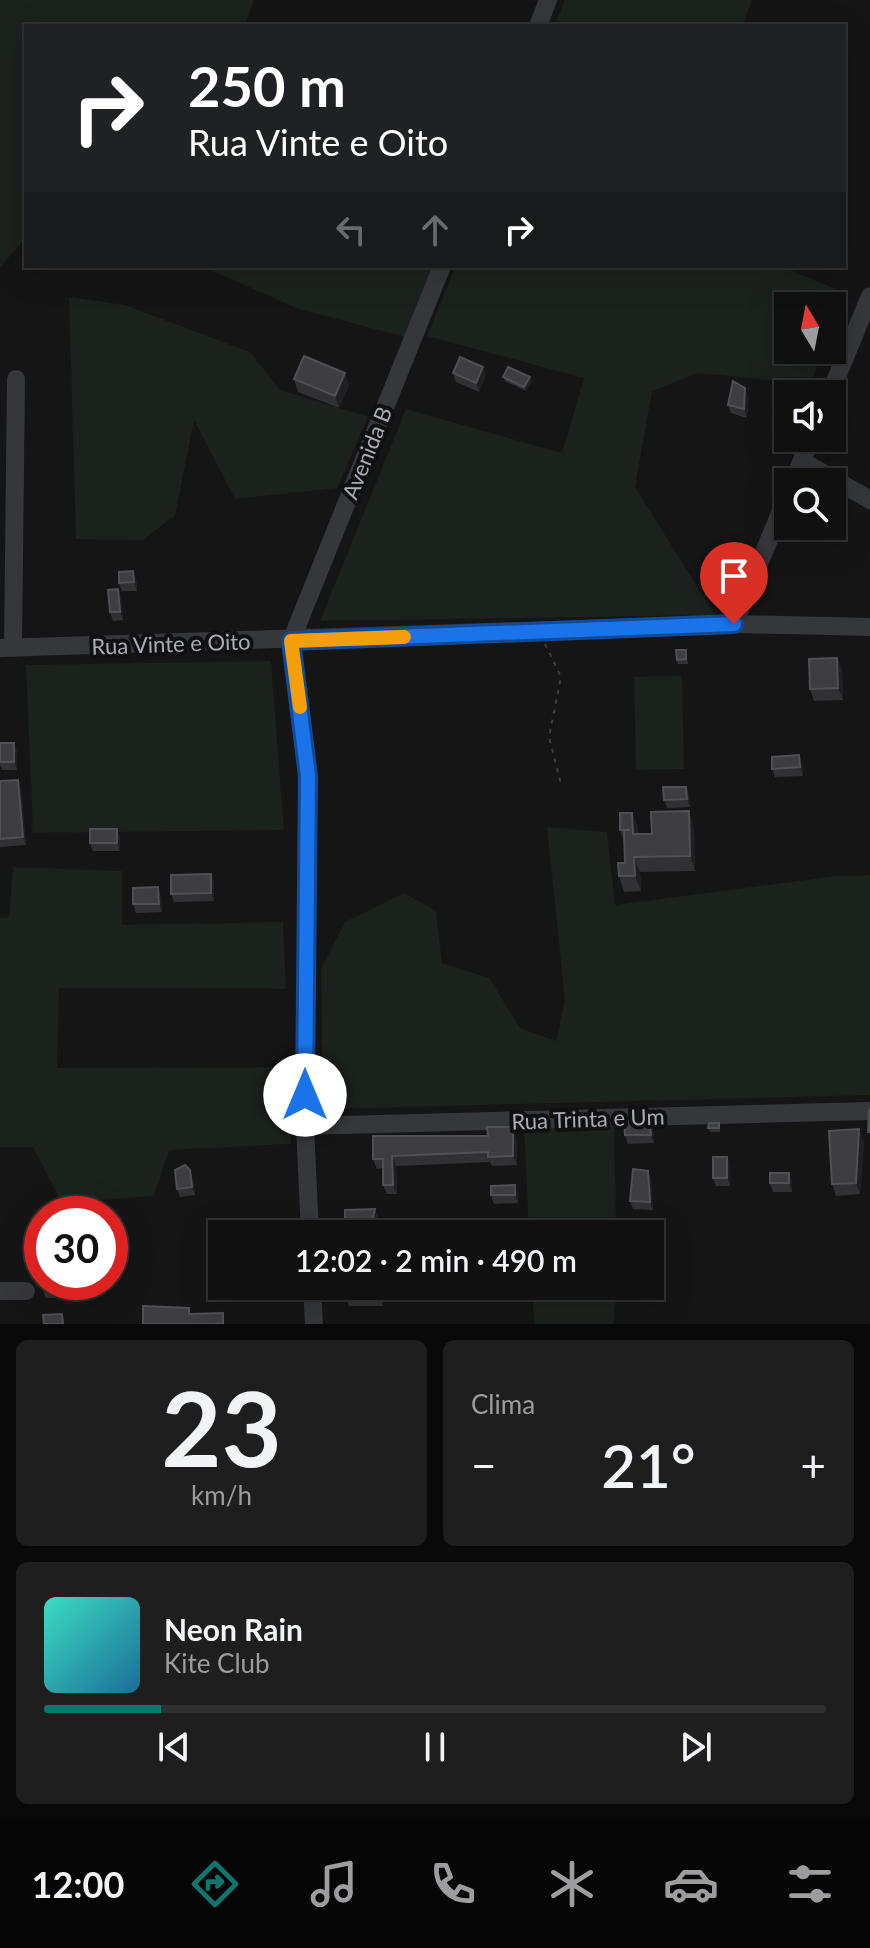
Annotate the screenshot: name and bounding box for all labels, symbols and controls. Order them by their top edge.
text: 250 m [188,52,346,119]
icon: right [56,56,160,160]
text: Rua Vinte e Oito [188,120,448,164]
icon: left [329,208,373,252]
icon: ahead [413,208,457,252]
icon: right [497,208,541,252]
north arrow [774,292,846,364]
map controls [774,292,846,540]
button: sound [774,380,846,452]
street label: Avenida B [336,403,397,503]
button: search [774,468,846,540]
pin [700,542,768,624]
icon: arrive [712,554,756,598]
street label: Rua Vinte e Oito [91,627,251,660]
position arrow [263,1053,347,1137]
street label: Rua Trinta e Um [511,1102,665,1135]
speed limit sign: 30 [24,1196,128,1300]
text: 12:02 · 2 min · 490 m [295,1242,577,1278]
text: 23 [161,1364,282,1489]
text: Clima [471,1388,535,1420]
text: 21° [601,1429,696,1501]
text: − [471,1439,497,1491]
text: + [800,1439,826,1491]
text: km/h [191,1479,252,1511]
text: Neon Rain [164,1611,303,1647]
text: Kite Club [164,1647,270,1679]
icon: previous [152,1725,196,1769]
icon: pause [413,1725,457,1769]
icon: next [674,1725,718,1769]
icon: directions [187,1856,243,1912]
icon: music [306,1856,362,1912]
icon: phone [425,1856,481,1912]
icon: climate [544,1856,600,1912]
icon: car [663,1856,719,1912]
icon: filters [782,1856,838,1912]
text: 12:00 [32,1862,124,1906]

